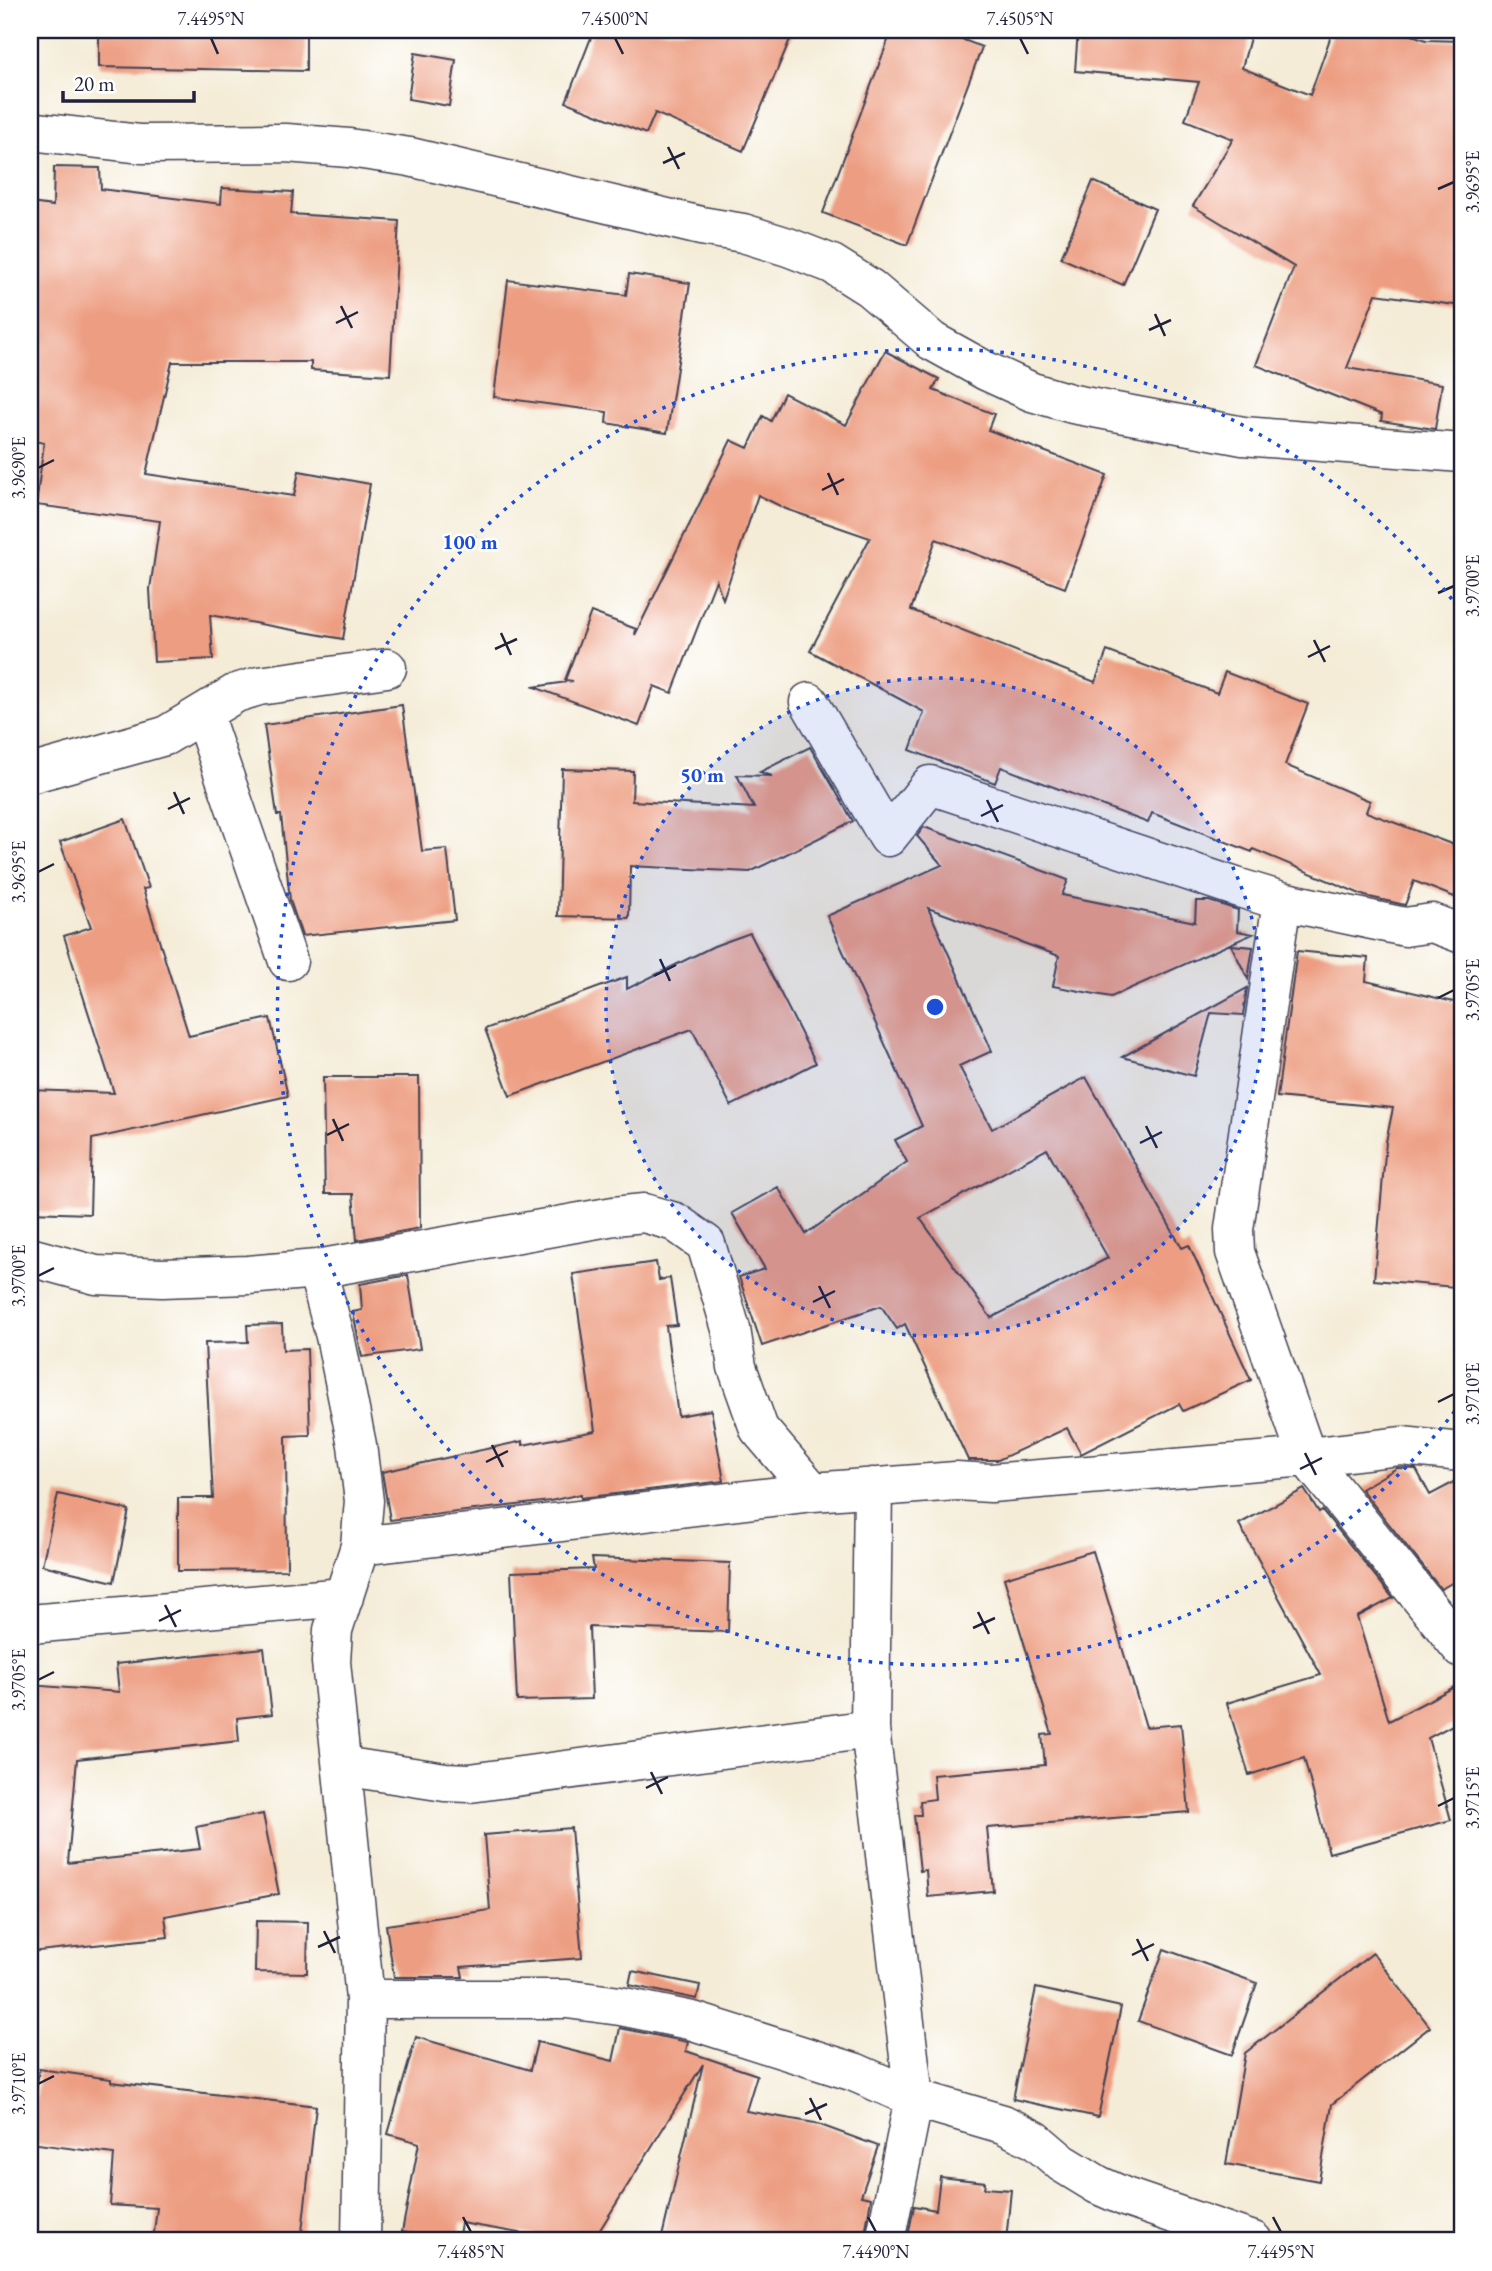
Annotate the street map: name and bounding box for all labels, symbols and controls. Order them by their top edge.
text: 7.4495°N [178,7,245,30]
text: 7.4500°N [582,7,649,30]
text: 7.4505°N [987,7,1054,30]
scale bar [63,60,194,104]
text: 20 m [74,70,115,97]
text: 3.9695°E [1461,151,1484,213]
text: 3.9690°E [7,437,30,499]
text: 100 m [442,528,498,555]
text: 3.9700°E [1461,555,1484,617]
text: 50 m [680,761,724,788]
text: 3.9695°E [7,841,30,903]
text: 3.9705°E [1461,959,1484,1021]
centre of rings [923,995,947,1019]
text: 3.9700°E [7,1245,30,1307]
text: 3.9710°E [1461,1363,1484,1425]
text: 3.9705°E [7,1649,30,1711]
text: 3.9715°E [1461,1767,1484,1829]
text: 3.9710°E [7,2053,30,2115]
text: 7.4485°N [438,2240,505,2263]
text: 7.4490°N [843,2240,910,2263]
text: 7.4495°N [1248,2240,1315,2263]

